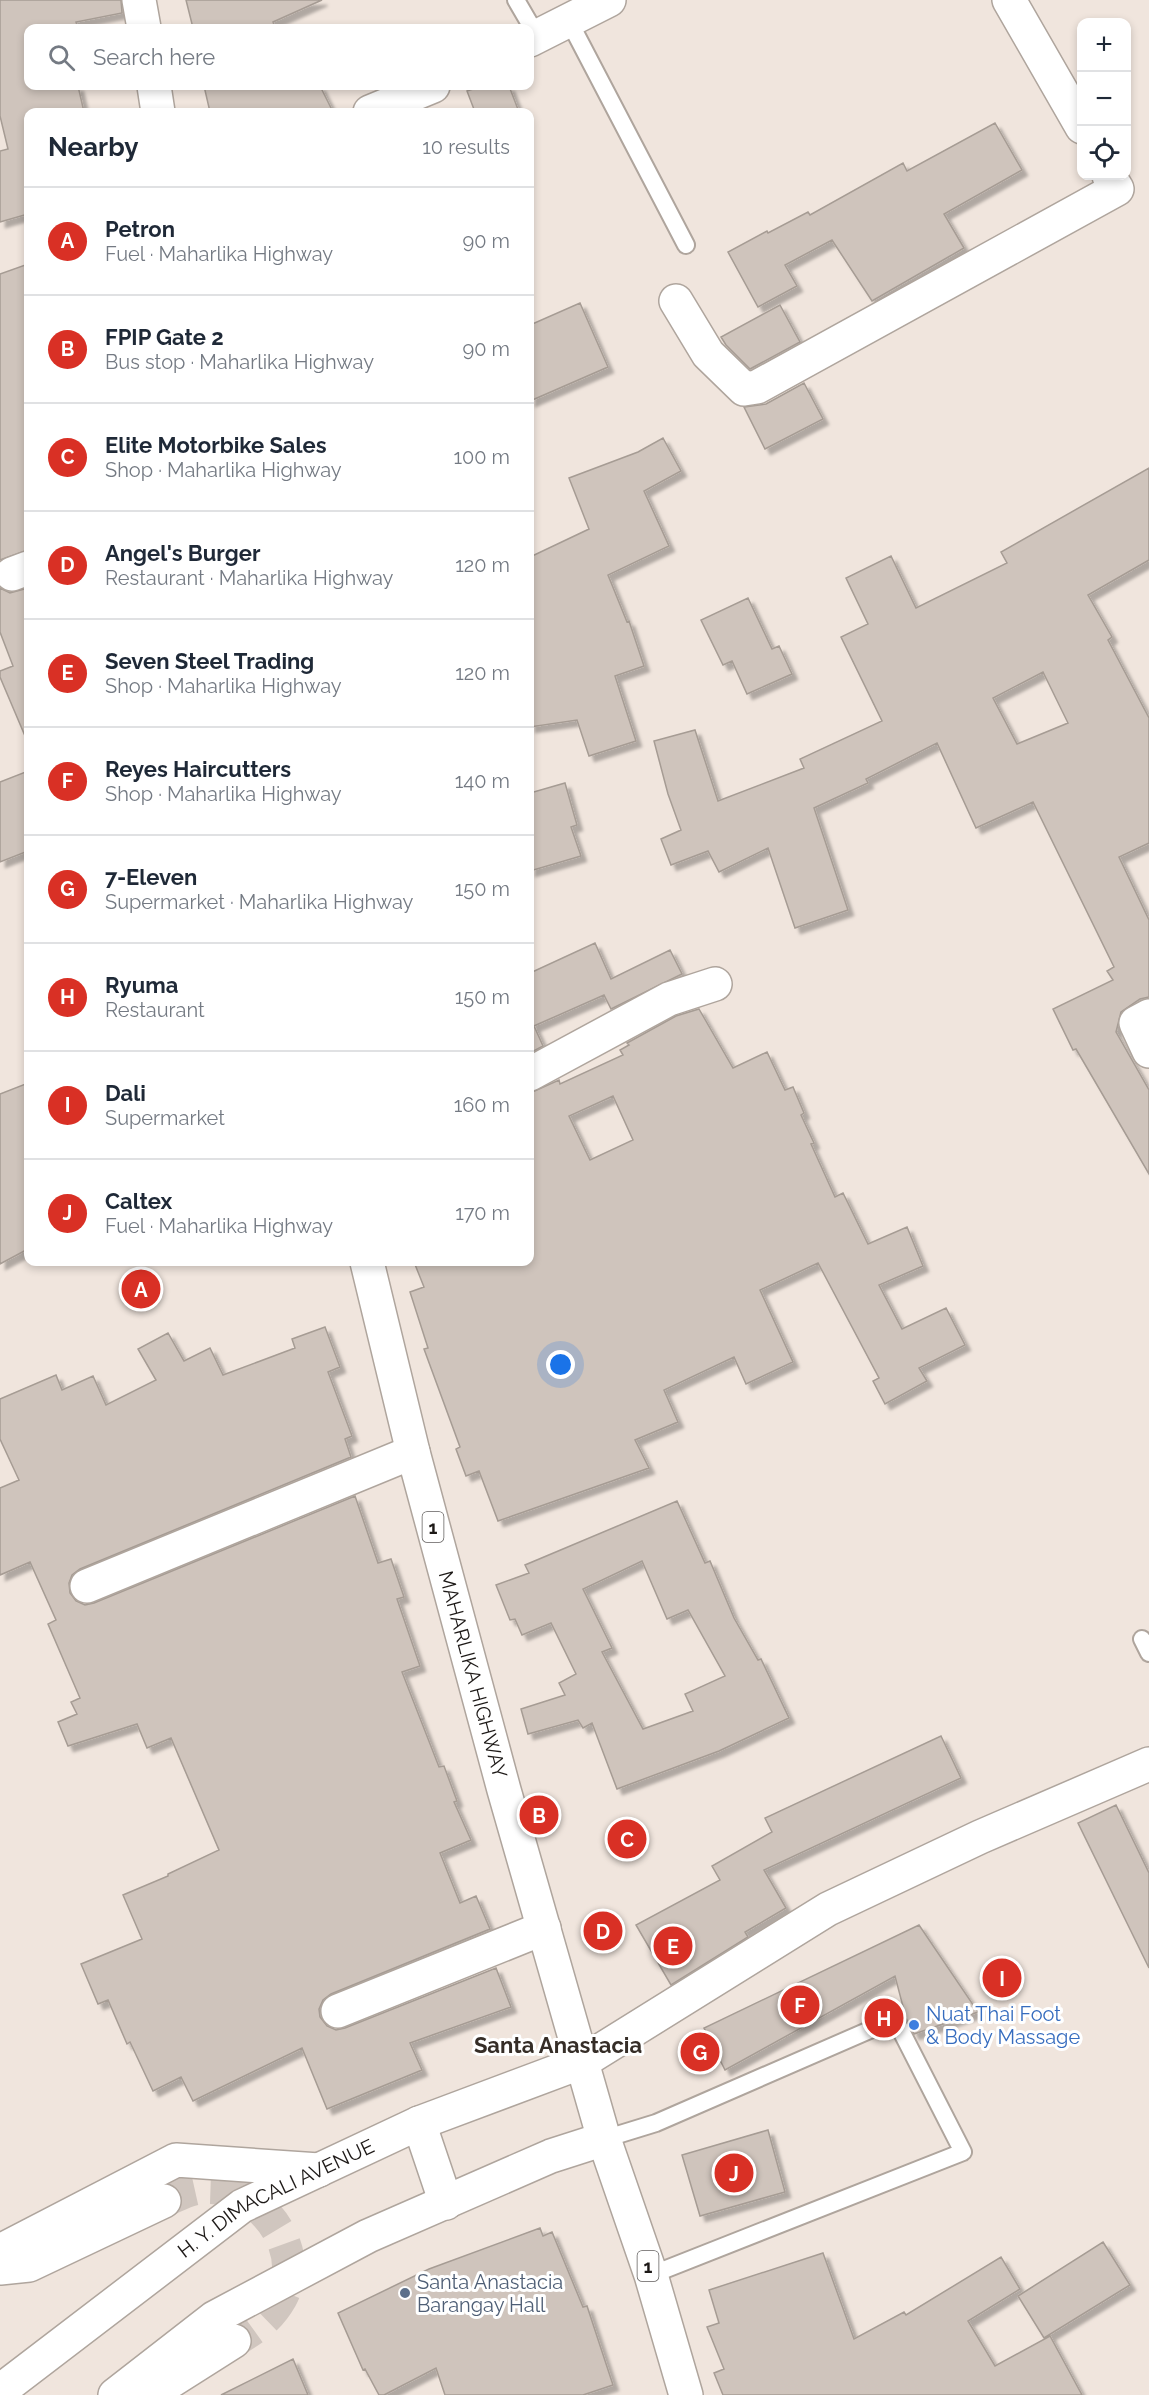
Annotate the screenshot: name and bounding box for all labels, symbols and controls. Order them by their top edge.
map controls [1077,18,1131,180]
button: + [1077,18,1131,72]
search box [24,24,534,90]
icon: search [45,41,78,74]
text: Search here [93,44,215,70]
button: − [1077,72,1131,126]
button: locate [1077,126,1131,180]
text: Nearby [48,132,138,162]
text: 10 results [422,135,510,159]
text: Petron [105,216,175,242]
text: A [61,229,74,253]
text: 90 m [463,229,510,253]
text: Fuel · Maharlika Highway [105,242,333,266]
text: FPIP Gate 2 [105,324,224,350]
text: B [61,337,74,361]
text: 90 m [463,337,510,361]
text: Bus stop · Maharlika Highway [105,350,374,374]
text: Elite Motorbike Sales [105,432,327,458]
text: C [61,445,74,469]
text: 100 m [453,445,510,469]
text: Shop · Maharlika Highway [105,458,342,482]
text: Angel's Burger [105,540,260,566]
text: D [60,553,75,577]
text: 120 m [455,553,510,577]
text: Restaurant · Maharlika Highway [105,566,393,590]
text: Seven Steel Trading [105,648,314,674]
text: E [61,661,74,685]
text: 120 m [455,661,510,685]
text: Shop · Maharlika Highway [105,674,342,698]
text: Reyes Haircutters [105,756,291,782]
text: F [62,769,73,793]
text: 140 m [455,769,510,793]
text: Shop · Maharlika Highway [105,782,342,806]
text: 7-Eleven [105,864,197,890]
text: G [60,877,75,901]
text: 150 m [455,877,510,901]
text: Supermarket · Maharlika Highway [105,890,413,914]
text: Ryuma [105,972,178,998]
text: H [60,985,75,1009]
text: 150 m [455,985,510,1009]
text: Restaurant [105,998,205,1022]
text: Dali [105,1080,146,1106]
text: I [65,1093,70,1117]
text: 160 m [454,1093,510,1117]
text: Supermarket [105,1106,225,1130]
text: Caltex [105,1188,172,1214]
text: J [63,1201,72,1225]
text: 170 m [455,1201,510,1225]
text: Fuel · Maharlika Highway [105,1214,333,1238]
pin: A [122,1266,160,1312]
your location [546,1350,575,1379]
road number: 1 [422,1512,444,1542]
street label: MAHARLIKA HIGHWAY [434,1568,512,1781]
pin: B [520,1792,558,1838]
pin: C [608,1816,646,1862]
pin: D [584,1908,622,1954]
pin: E [654,1924,692,1968]
pin: I [982,1956,1022,2000]
pin: F [780,1982,820,2028]
pin: H [864,1996,904,2040]
place label: Nuat Thai Foot & Body Massage [926,2002,1080,2049]
marker: Nuat Thai Foot & Body Massage [907,2018,921,2032]
pin: G [680,2030,720,2074]
district label: Santa Anastacia [474,2032,642,2058]
street label: H. Y. DIMACALI AVENUE [173,2134,378,2263]
pin: J [714,2150,754,2196]
road number: 1 [638,2251,658,2281]
place label: Santa Anastacia Barangay Hall [417,2270,563,2317]
marker: Santa Anastacia Barangay Hall [398,2286,412,2300]

